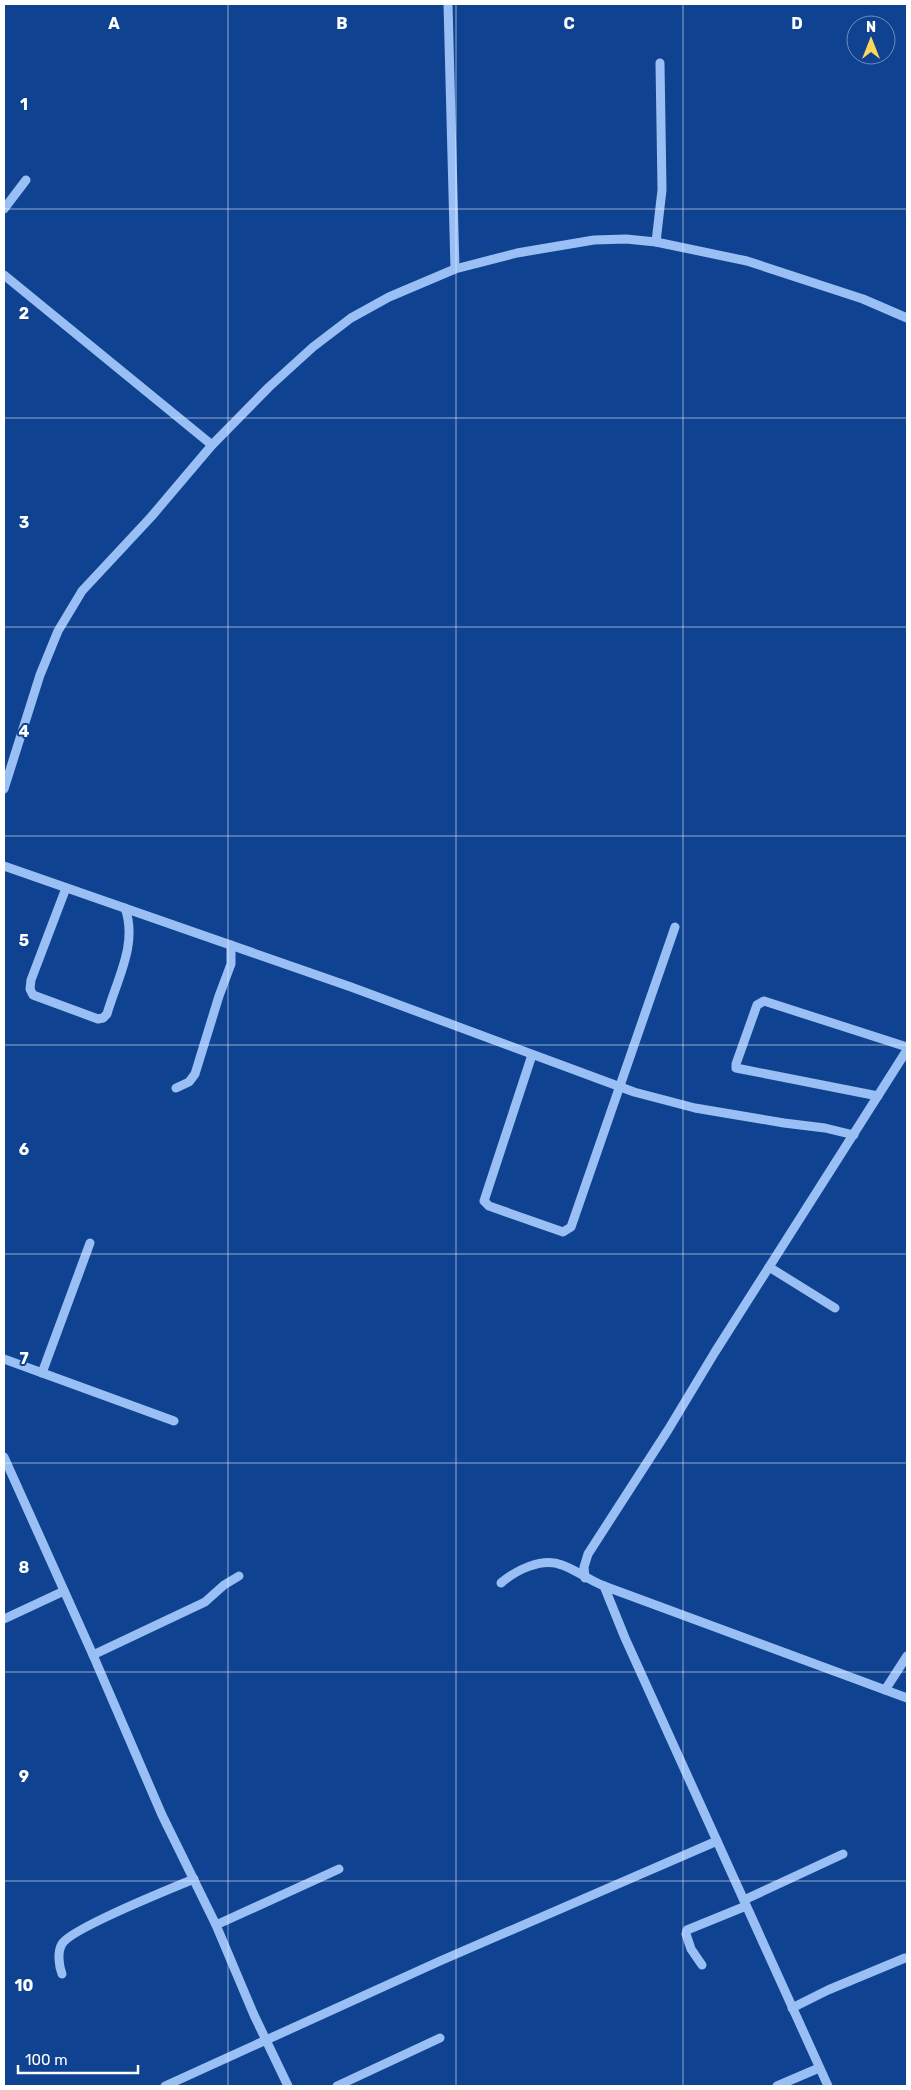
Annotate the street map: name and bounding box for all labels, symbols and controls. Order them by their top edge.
text: A [108,14,120,33]
text: B [336,14,348,33]
text: C [563,14,575,33]
text: D [791,14,803,33]
north arrow [846,15,896,65]
text: N [866,19,876,36]
text: 1 [20,95,28,114]
text: 2 [19,304,29,323]
text: 3 [19,513,29,532]
text: 4 [19,722,30,741]
text: 5 [19,931,29,950]
text: 6 [19,1140,29,1159]
text: 7 [19,1349,29,1368]
text: 8 [19,1558,30,1577]
text: 9 [19,1767,29,1786]
text: 10 [15,1976,34,1995]
scale bar [18,2042,138,2074]
text: 100 m [25,2051,67,2069]

